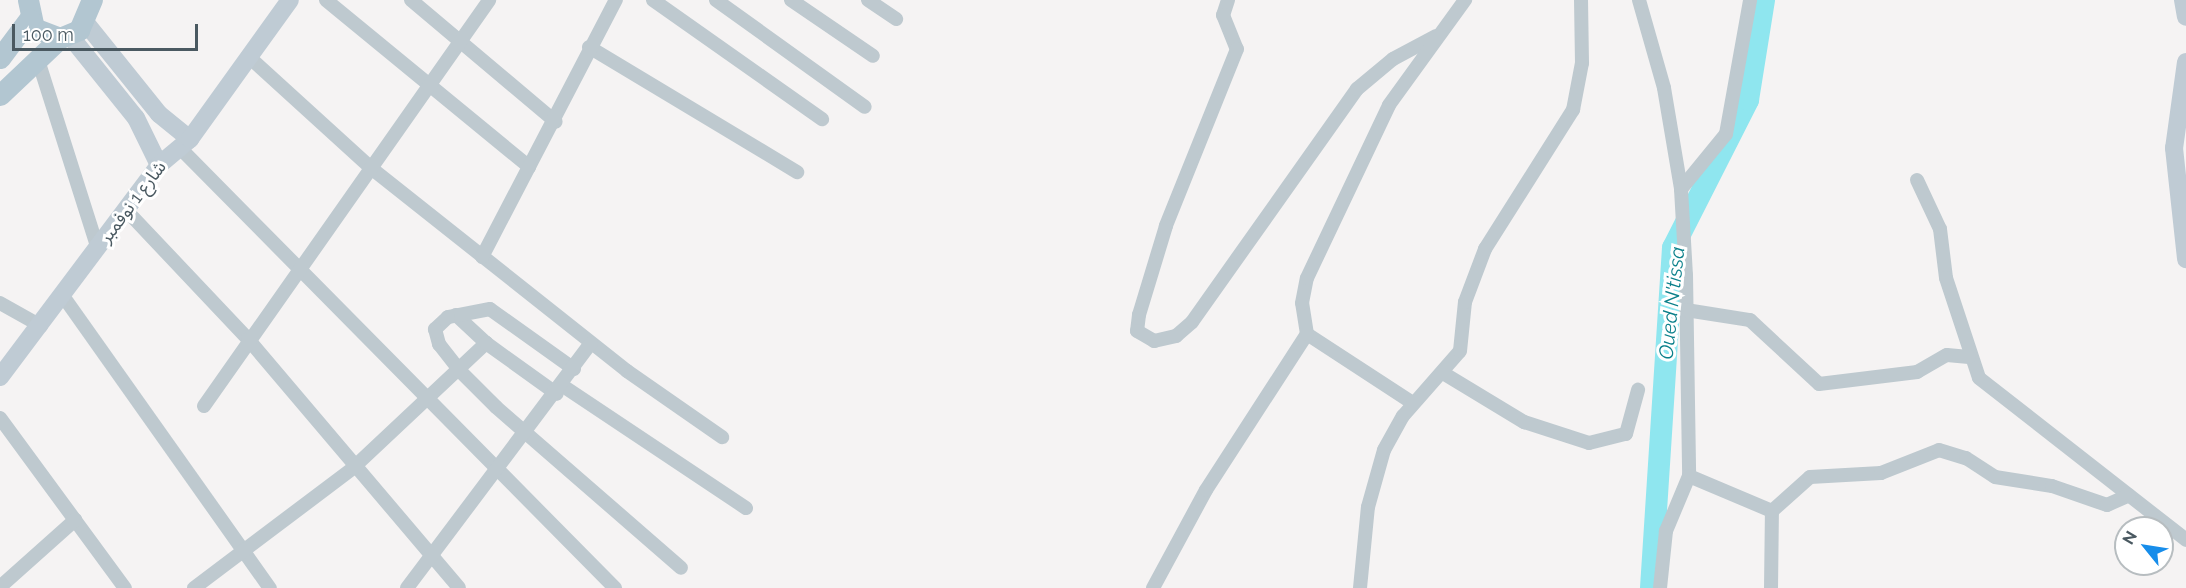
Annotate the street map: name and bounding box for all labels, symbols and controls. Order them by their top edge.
scale bar [15,12,201,50]
text: 100 m [23,24,74,45]
street label: شارع 1 نوفمبر [95,157,171,247]
water label: Oued N'tissa [1654,245,1690,361]
north arrow [2114,516,2174,576]
text: N [2118,528,2141,548]

